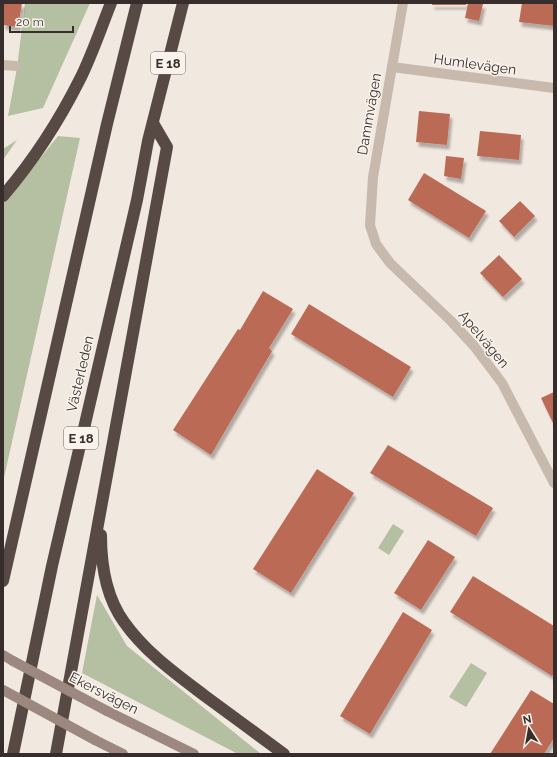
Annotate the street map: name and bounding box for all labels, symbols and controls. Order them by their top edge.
scale bar [10,8,73,34]
text: 20 m [16,15,44,29]
street label: Humlevägen [433,50,517,78]
road number: E 18 [151,52,185,74]
street label: Dammvägen [354,72,384,156]
street label: Apelvägen [455,307,513,371]
street label: Västerleden [63,334,97,414]
road number: E 18 [64,427,98,449]
street label: Ekersvägen [67,669,141,717]
north arrow [509,709,549,749]
text: N [522,712,533,727]

